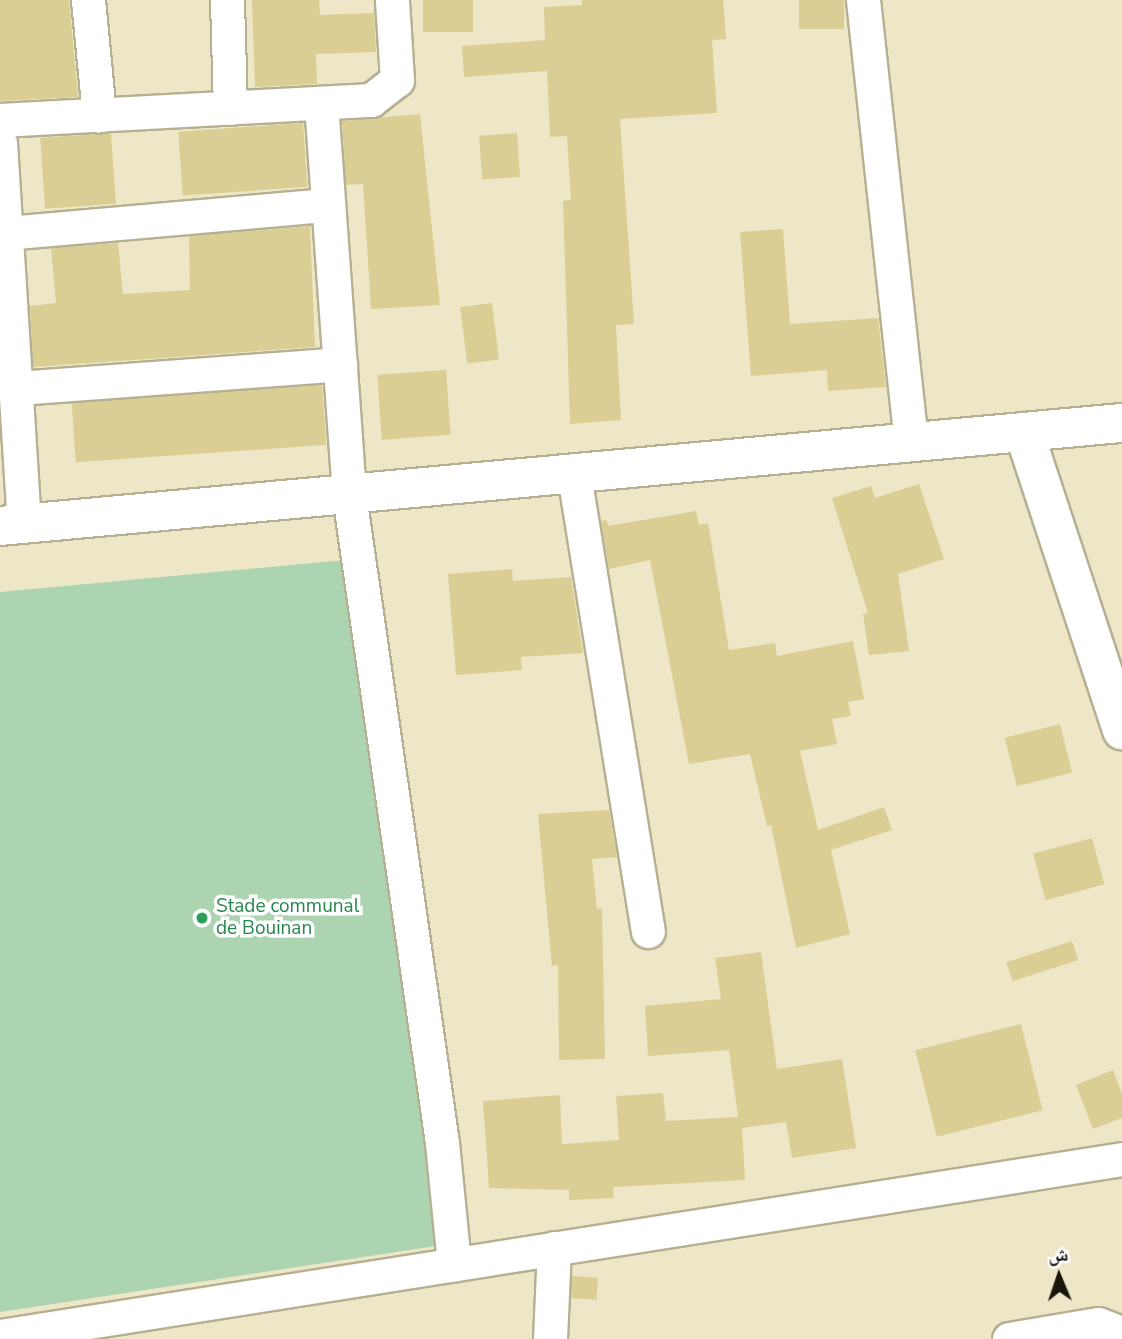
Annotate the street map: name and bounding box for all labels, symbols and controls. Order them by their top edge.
place label: Stade communal de Bouinan [216,896,359,940]
marker: Stade communal de Bouinan [194,910,210,926]
north arrow [1024,1241,1094,1311]
text: ش [1048,1242,1069,1268]

